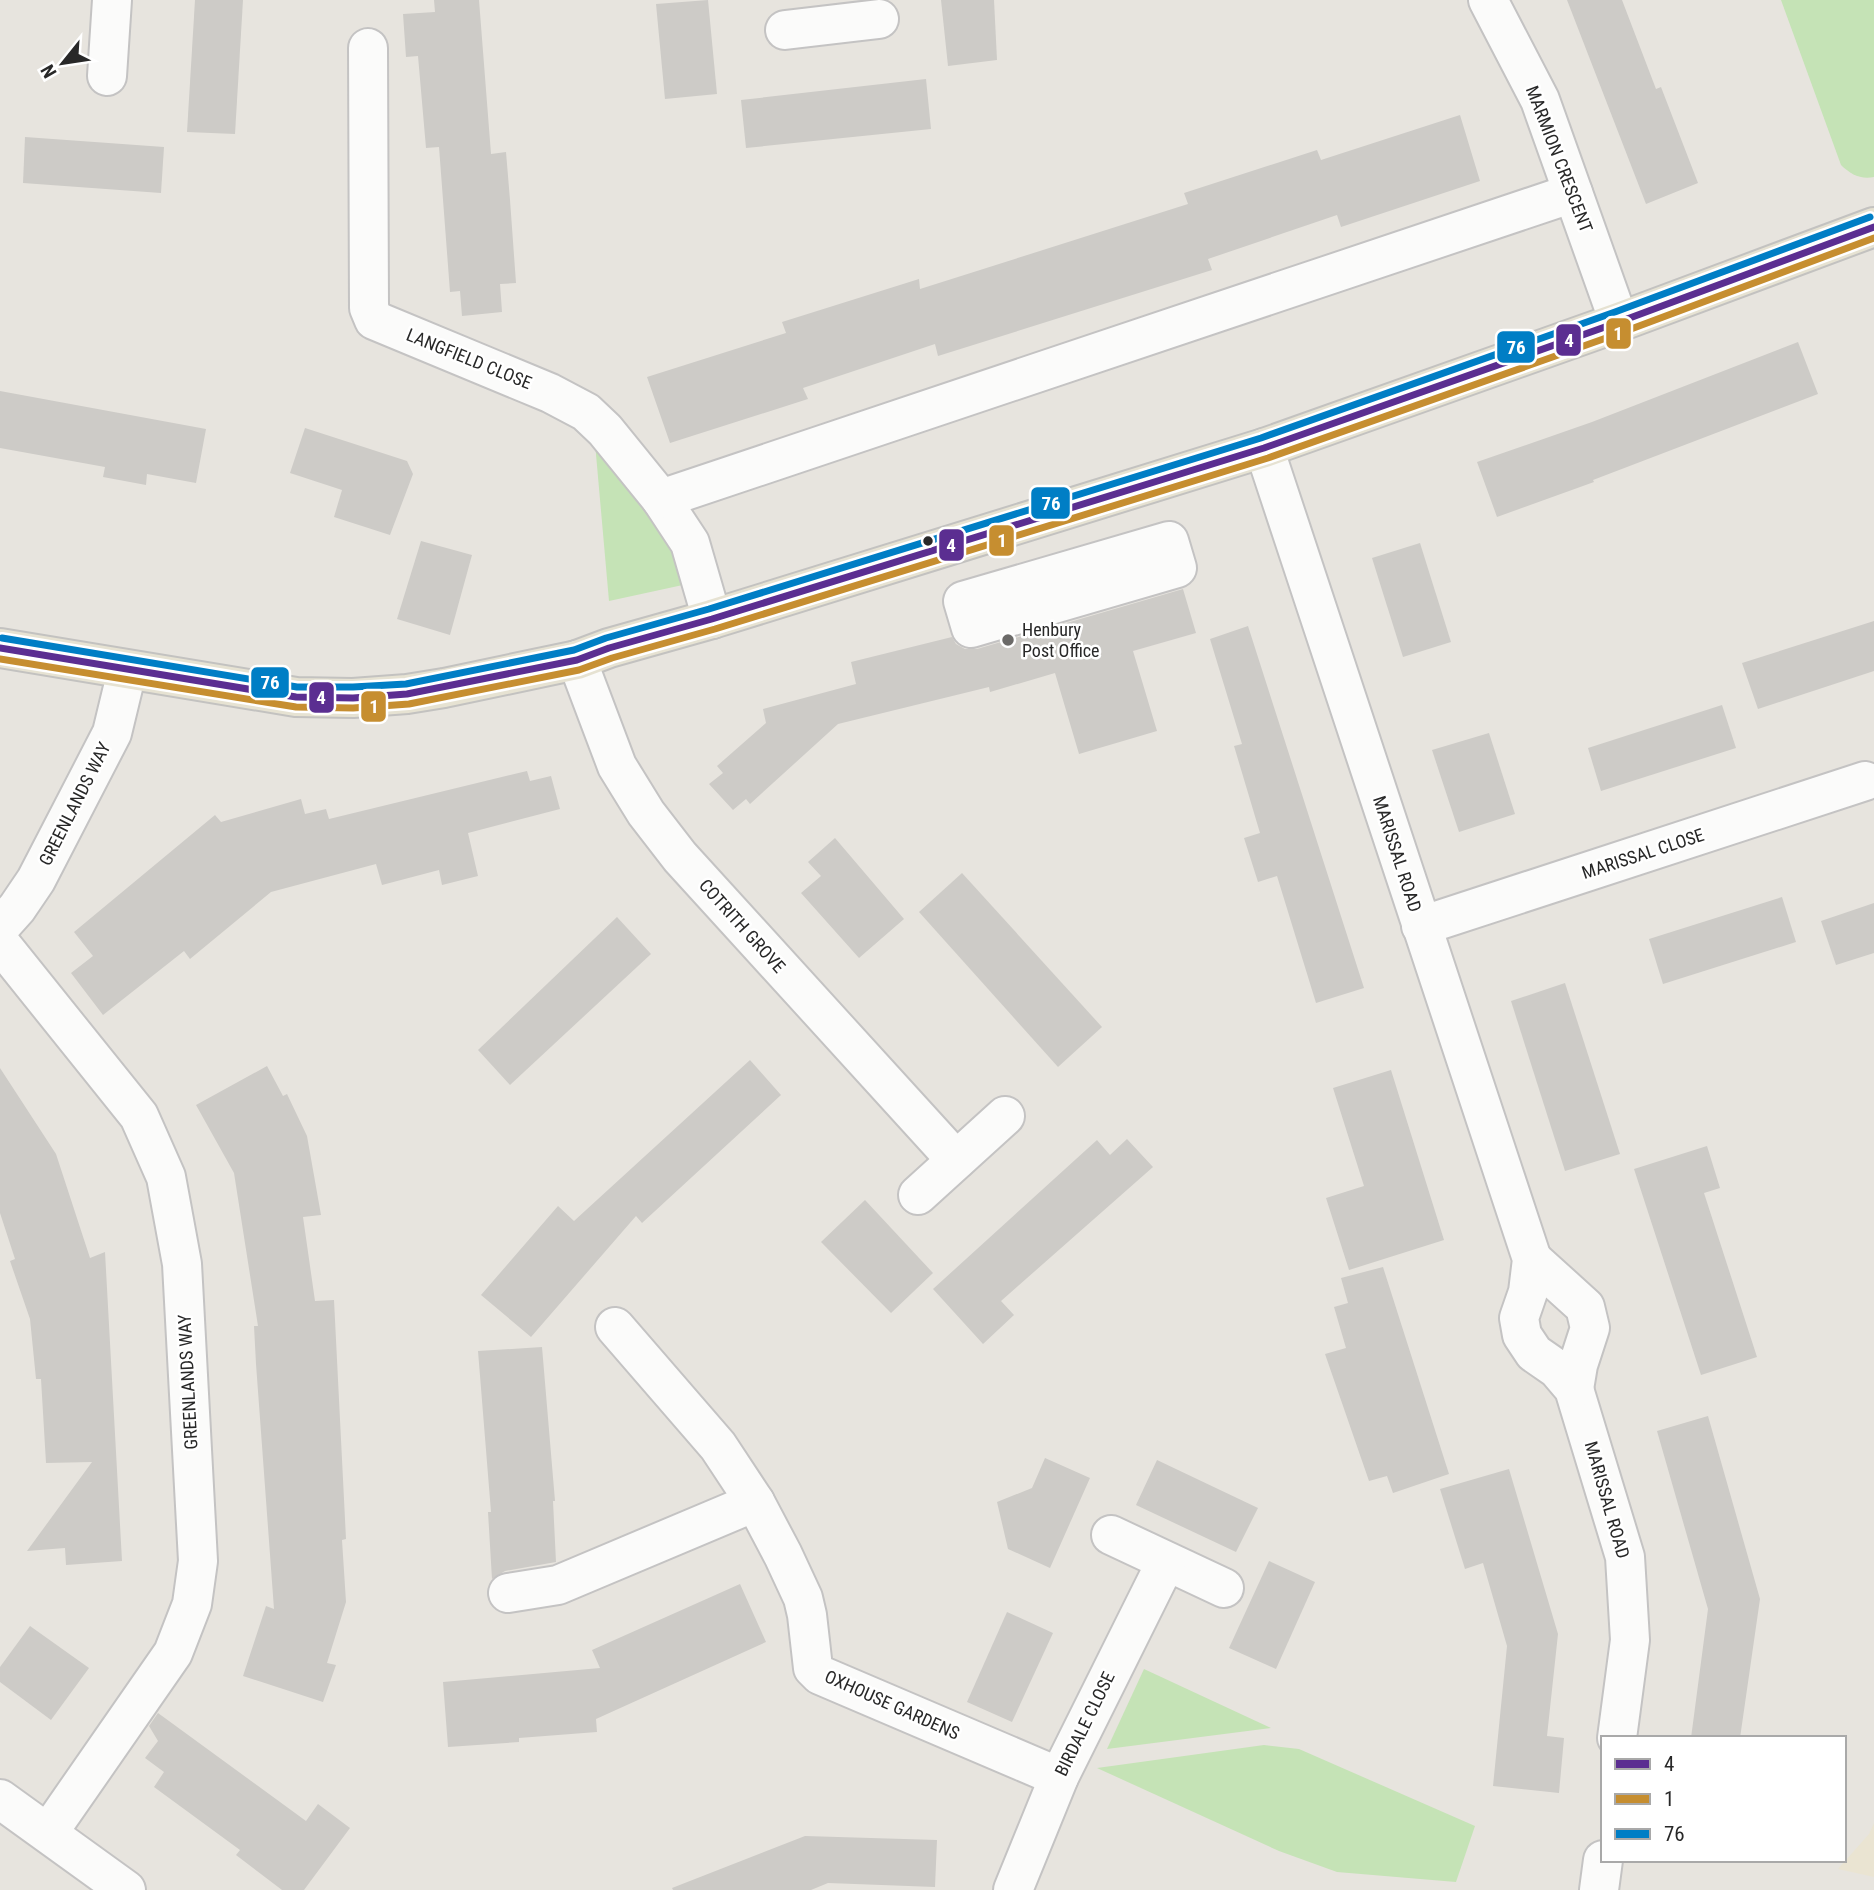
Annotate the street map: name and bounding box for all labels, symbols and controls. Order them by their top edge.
north arrow [28,28,98,98]
text: N [36,60,62,82]
street label: MARMION CRESCENT [1522,83,1597,235]
line badge: 1 [1605,317,1632,350]
text: 1 [1613,322,1623,345]
line badge: 4 [1555,323,1582,357]
street label: LANGFIELD CLOSE [403,324,535,393]
text: 4 [1564,329,1574,352]
line badge: 76 [1496,330,1536,364]
text: 76 [1506,336,1526,359]
line badge: 76 [1030,486,1071,520]
text: 76 [1041,492,1061,515]
line badge: 1 [988,524,1015,557]
line badge: 4 [938,528,965,562]
text: 1 [997,529,1007,552]
unlabelled marker [921,534,935,548]
text: 4 [946,534,956,557]
place label: Henbury Post Office [1022,619,1100,661]
marker: Henbury Post Office [1000,632,1016,648]
line badge: 76 [250,666,290,699]
text: 76 [260,671,280,694]
line badge: 4 [308,681,335,714]
text: 4 [316,686,326,709]
line badge: 1 [360,690,387,723]
text: 1 [369,695,379,718]
street label: GREENLANDS WAY [34,738,115,869]
street label: MARISSAL ROAD [1369,793,1426,915]
street label: MARISSAL CLOSE [1579,824,1707,883]
street label: COTRITH GROVE [695,875,790,977]
street label: GREENLANDS WAY [173,1313,202,1450]
street label: MARISSAL ROAD [1581,1439,1634,1561]
street label: OXHOUSE GARDENS [822,1665,963,1744]
street label: BIRDALE CLOSE [1050,1668,1119,1779]
legend [1601,1736,1846,1862]
text: 4 [1664,1752,1674,1776]
text: 1 [1664,1787,1674,1811]
text: 76 [1664,1822,1685,1846]

